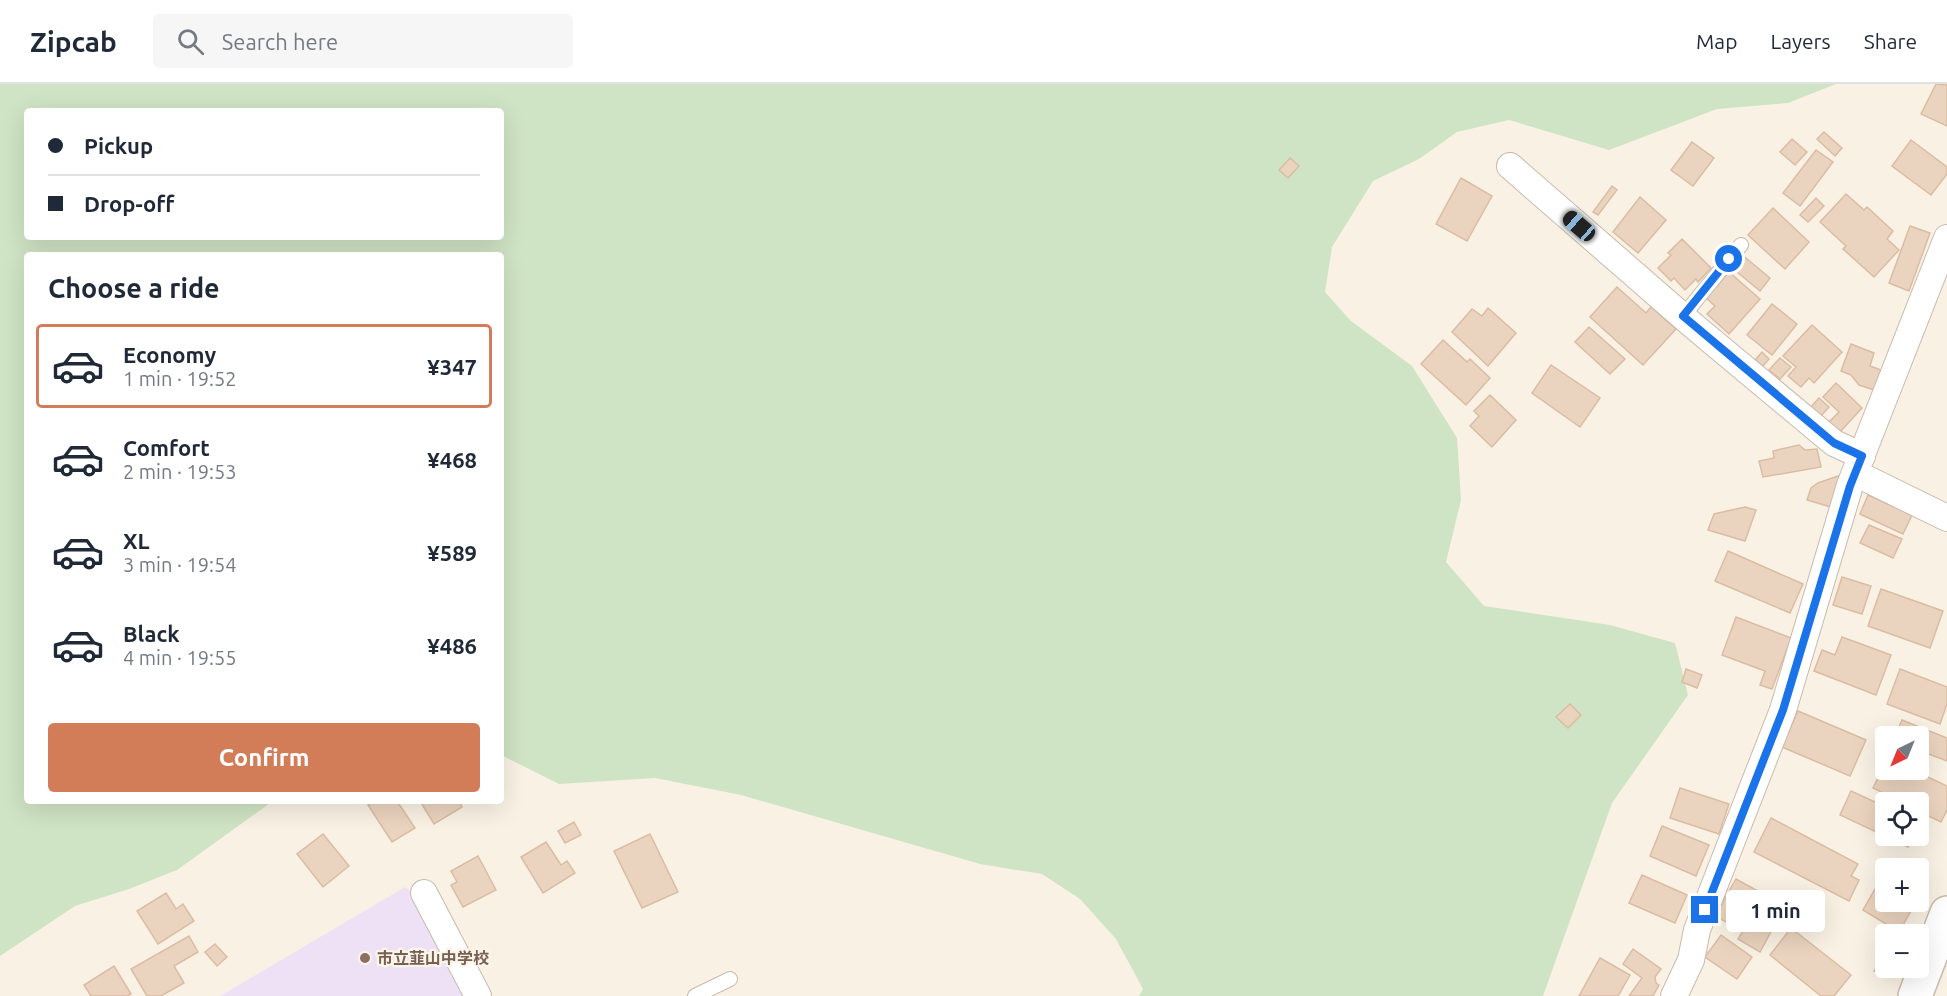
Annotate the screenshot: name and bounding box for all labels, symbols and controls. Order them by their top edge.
search box [153,14,573,68]
icon: search [174,25,207,58]
text: Zipcab [30,26,117,57]
text: Search here [222,29,338,54]
text: Map [1696,29,1737,53]
text: Layers [1770,29,1831,53]
text: Share [1864,29,1917,53]
text: Pickup [84,133,153,158]
text: Drop-off [84,191,174,216]
car [1560,207,1598,245]
route start [1715,245,1742,272]
text: Choose a ride [48,273,220,303]
icon: car [51,339,105,393]
text: Economy [123,342,216,367]
text: ¥347 [427,354,477,379]
text: 1 min · 19:52 [123,367,237,390]
icon: car [51,432,105,486]
text: Comfort [123,435,210,460]
text: ¥468 [427,447,477,472]
text: 2 min · 19:53 [123,460,237,483]
icon: car [51,525,105,579]
text: XL [123,528,150,553]
text: ¥589 [427,540,477,565]
text: 3 min · 19:54 [123,553,237,576]
icon: car [51,618,105,672]
text: Black [123,621,180,646]
text: ¥486 [427,633,477,658]
text: 4 min · 19:55 [123,646,237,669]
button: Confirm [48,723,480,792]
north arrow [1875,726,1929,780]
map controls [1875,726,1929,978]
button: locate [1875,792,1929,846]
button: + [1875,858,1929,912]
callout: 1 min [1726,889,1825,931]
route end [1691,896,1718,923]
text: 1 min [1750,899,1801,922]
button: − [1875,924,1929,978]
place label: 市立韮山中学校 [377,949,489,967]
marker: 市立韮山中学校 [358,951,372,965]

